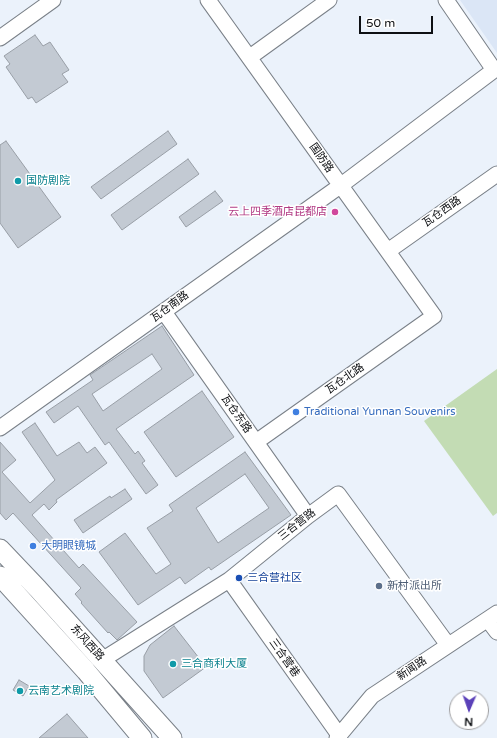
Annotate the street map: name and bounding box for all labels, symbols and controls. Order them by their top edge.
scale bar [361,8,435,34]
text: 50 m [366,16,395,30]
street label: 国防路 [306,141,336,175]
place label: 国防剧院 [26,174,70,188]
marker: 国防剧院 [13,176,23,186]
street label: 瓦仓西路 [420,194,464,230]
place label: 云上四季酒店昆都店 [228,205,327,219]
marker: 云上四季酒店昆都店 [330,207,340,217]
street label: 瓦仓南路 [148,289,192,325]
street label: 瓦仓北路 [323,361,367,397]
street label: 瓦仓东路 [218,392,254,436]
place label: Traditional Yunnan Souvenirs [304,405,455,419]
marker: Traditional Yunnan Souvenirs [291,407,301,417]
street label: 三合营路 [276,506,318,544]
place label: 大明眼镜城 [41,539,96,553]
marker: 大明眼镜城 [28,541,38,551]
place label: 三合营社区 [247,571,302,585]
marker: 三合营社区 [234,573,244,583]
place label: 新村派出所 [387,579,442,593]
marker: 新村派出所 [374,581,384,591]
street label: 东风西路 [67,622,107,664]
street label: 三合营巷 [266,636,302,680]
street label: 新闻路 [395,654,429,684]
place label: 三合商利大厦 [181,657,247,671]
marker: 三合商利大厦 [168,659,178,669]
place label: 云南艺术剧院 [28,684,94,698]
marker: 云南艺术剧院 [15,686,25,696]
north arrow [449,690,489,730]
text: N [464,715,473,728]

